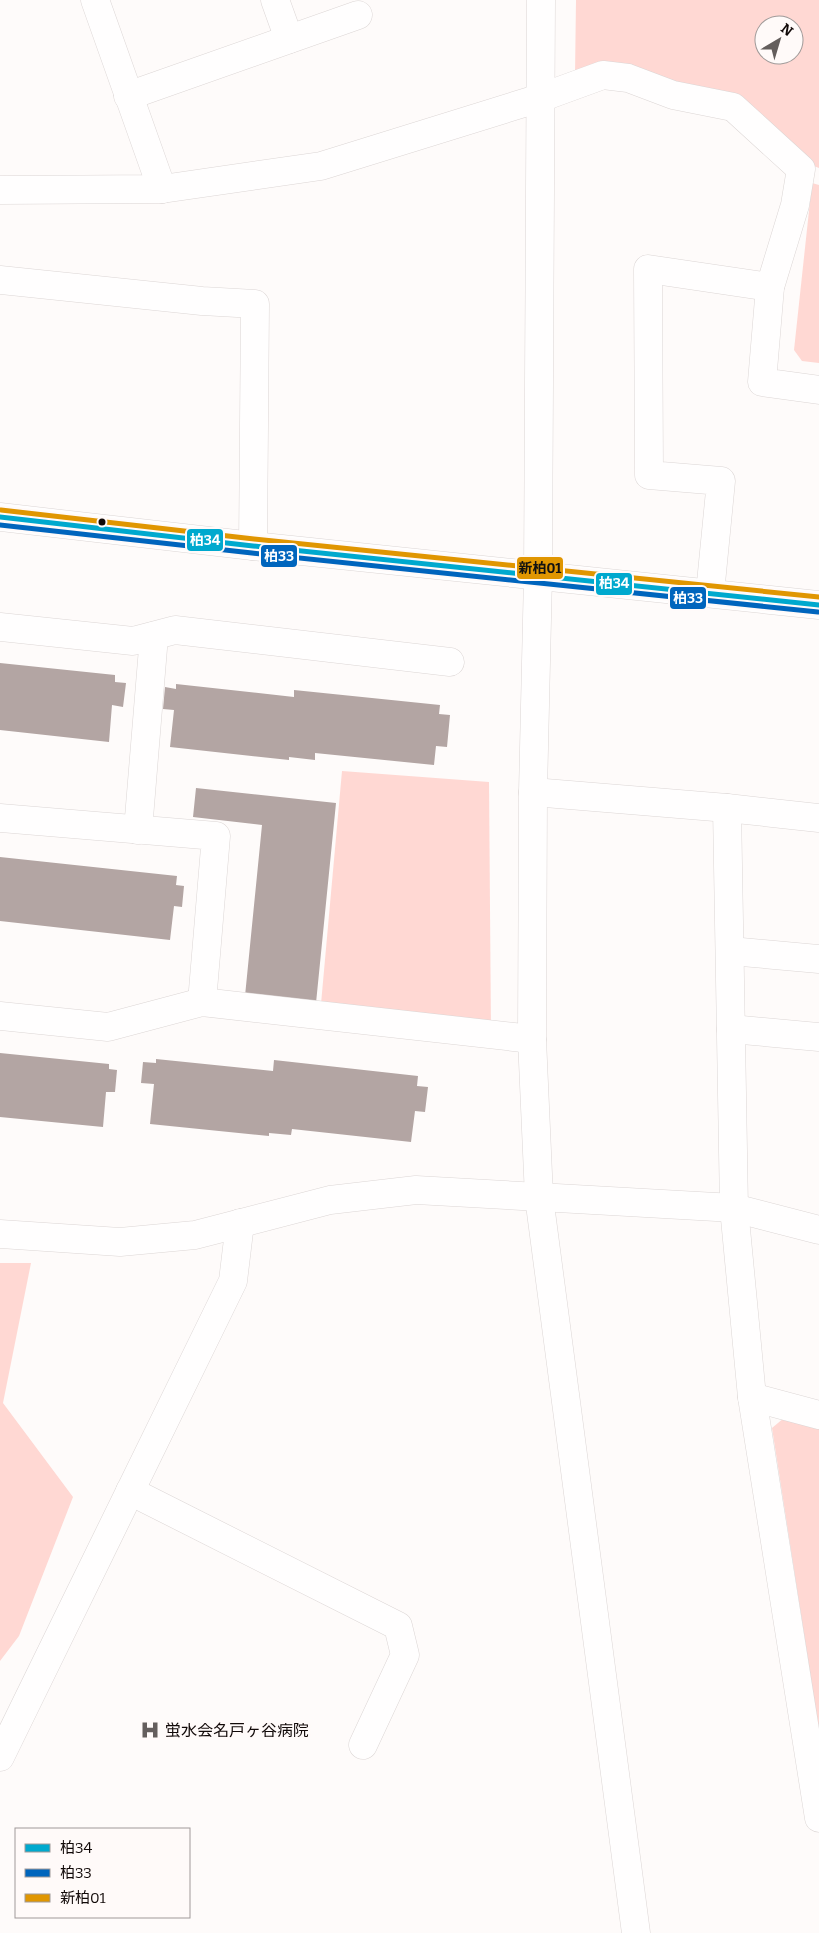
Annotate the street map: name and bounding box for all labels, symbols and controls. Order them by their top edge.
north arrow [754,15,804,65]
text: N [777,20,796,40]
unlabelled marker [97,517,107,527]
line badge: 柏34 [186,528,224,552]
text: 柏34 [190,532,221,549]
line badge: 柏33 [260,544,298,568]
text: 柏33 [264,548,294,565]
line badge: 新柏01 [516,556,564,580]
text: 新柏01 [519,560,561,577]
line badge: 柏34 [595,572,633,596]
text: 柏34 [599,575,630,592]
line badge: 柏33 [669,586,707,610]
text: 柏33 [673,590,703,607]
hospital icon: 蛍水会名戸ヶ谷病院 [139,1719,161,1741]
place label: 蛍水会名戸ヶ谷病院 [165,1721,309,1740]
legend [15,1828,190,1918]
text: 柏34 [60,1839,93,1857]
text: 柏33 [60,1864,92,1882]
text: 新柏01 [60,1889,106,1907]

